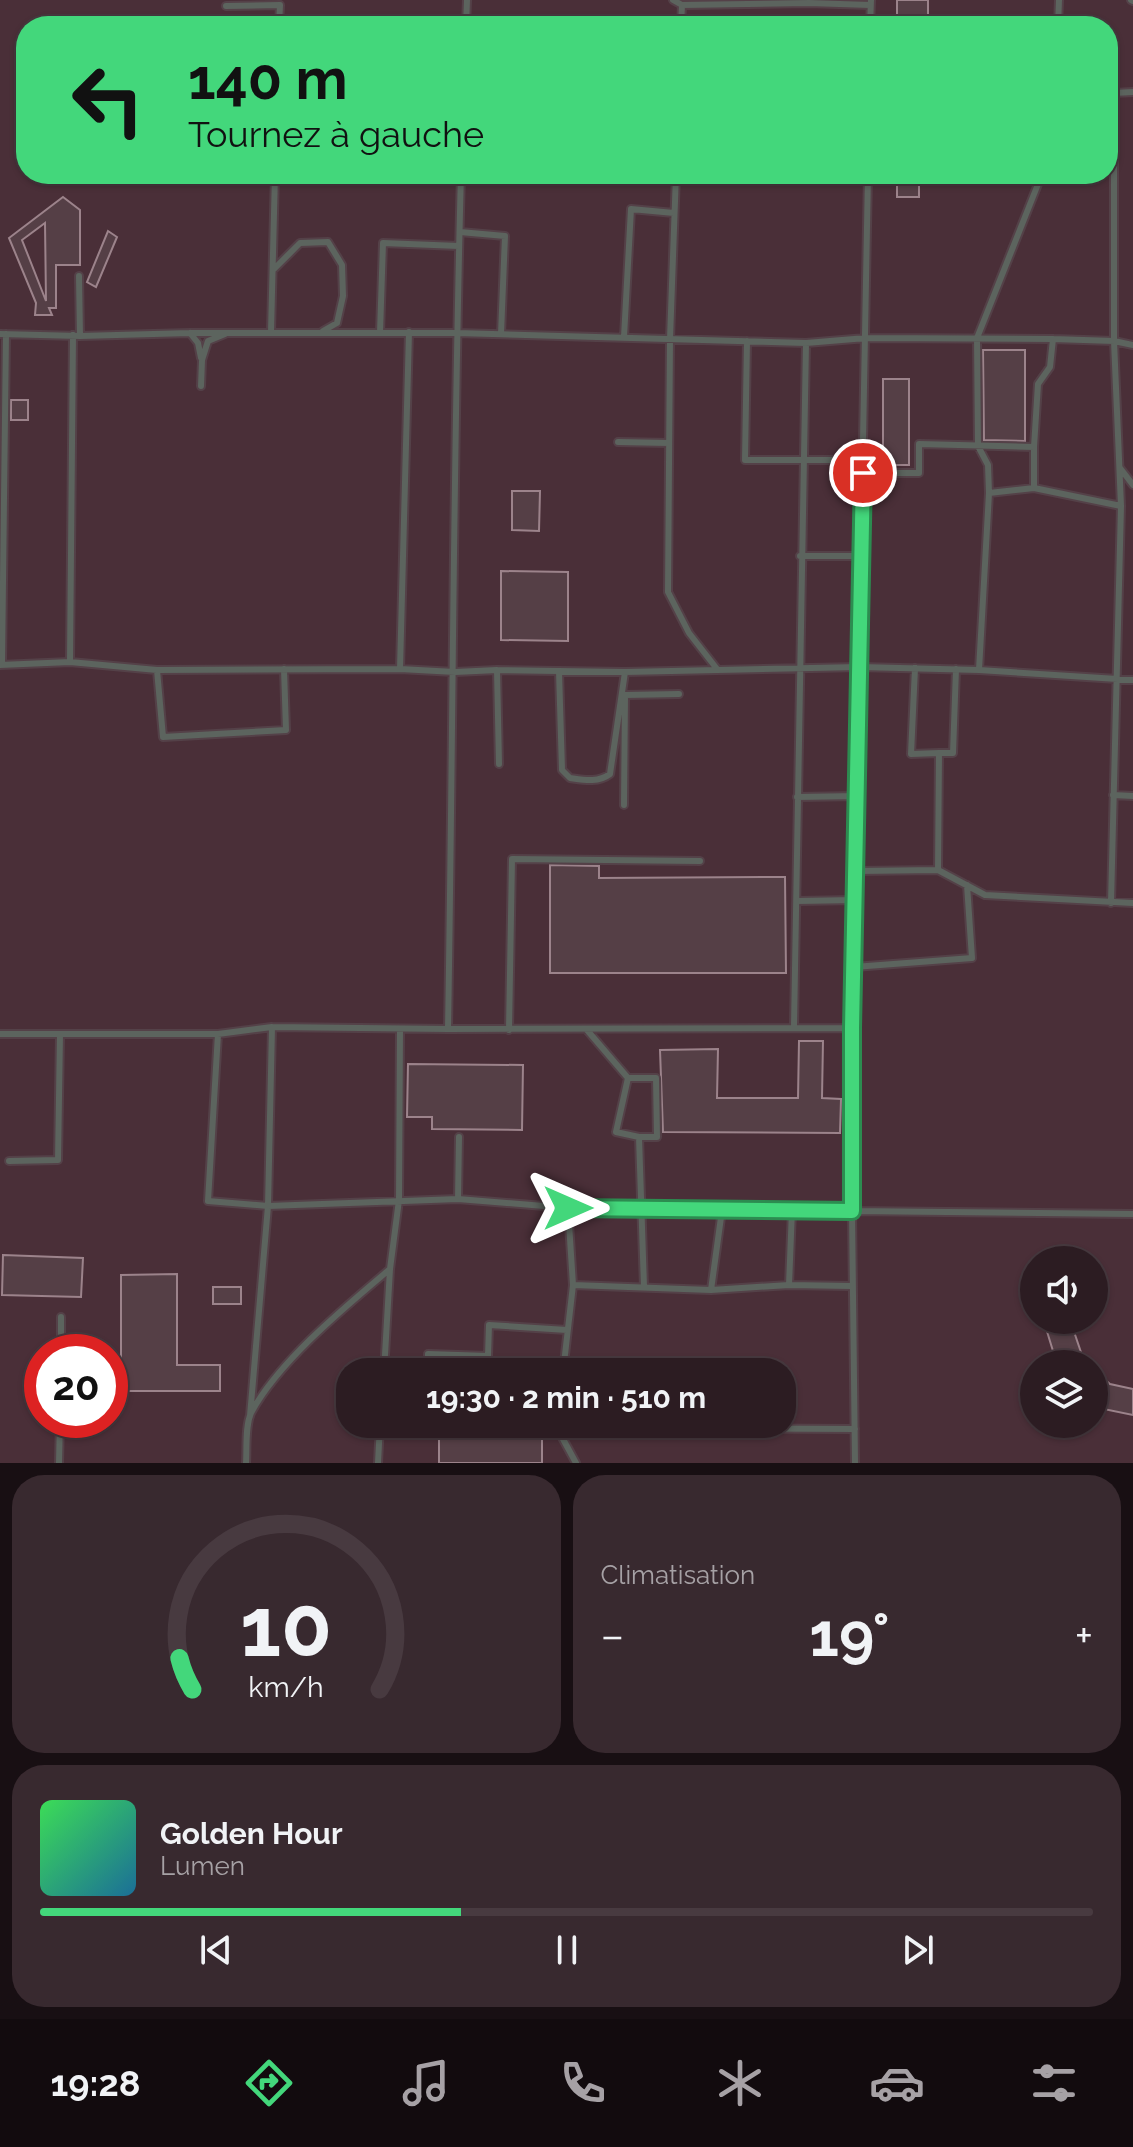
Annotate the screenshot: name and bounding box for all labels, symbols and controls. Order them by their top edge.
text: 140 m [188,46,348,112]
icon: left [56,48,160,152]
text: Tournez à gauche [188,113,484,155]
pin [829,439,897,507]
icon: arrive [841,451,885,495]
position arrow [526,1166,610,1250]
map controls [1020,1246,1108,1438]
button: sound [1020,1246,1108,1334]
speed limit sign: 20 [24,1334,128,1438]
button: layers [1020,1350,1108,1438]
text: 19:30 · 2 min · 510 m [426,1380,706,1415]
text: Climatisation [601,1560,755,1590]
text: 10 [240,1578,332,1675]
text: 19° [809,1600,890,1670]
text: − [601,1610,624,1661]
text: + [1075,1610,1093,1661]
text: km/h [249,1670,324,1704]
text: Golden Hour [160,1816,343,1851]
text: Lumen [160,1851,245,1881]
icon: previous [194,1928,238,1972]
icon: pause [545,1928,589,1972]
icon: next [896,1928,940,1972]
icon: directions [241,2055,297,2111]
icon: music [398,2055,454,2111]
icon: phone [555,2055,611,2111]
icon: climate [712,2055,768,2111]
icon: car [869,2055,925,2111]
icon: filters [1026,2055,1082,2111]
text: 19:28 [51,2062,140,2104]

